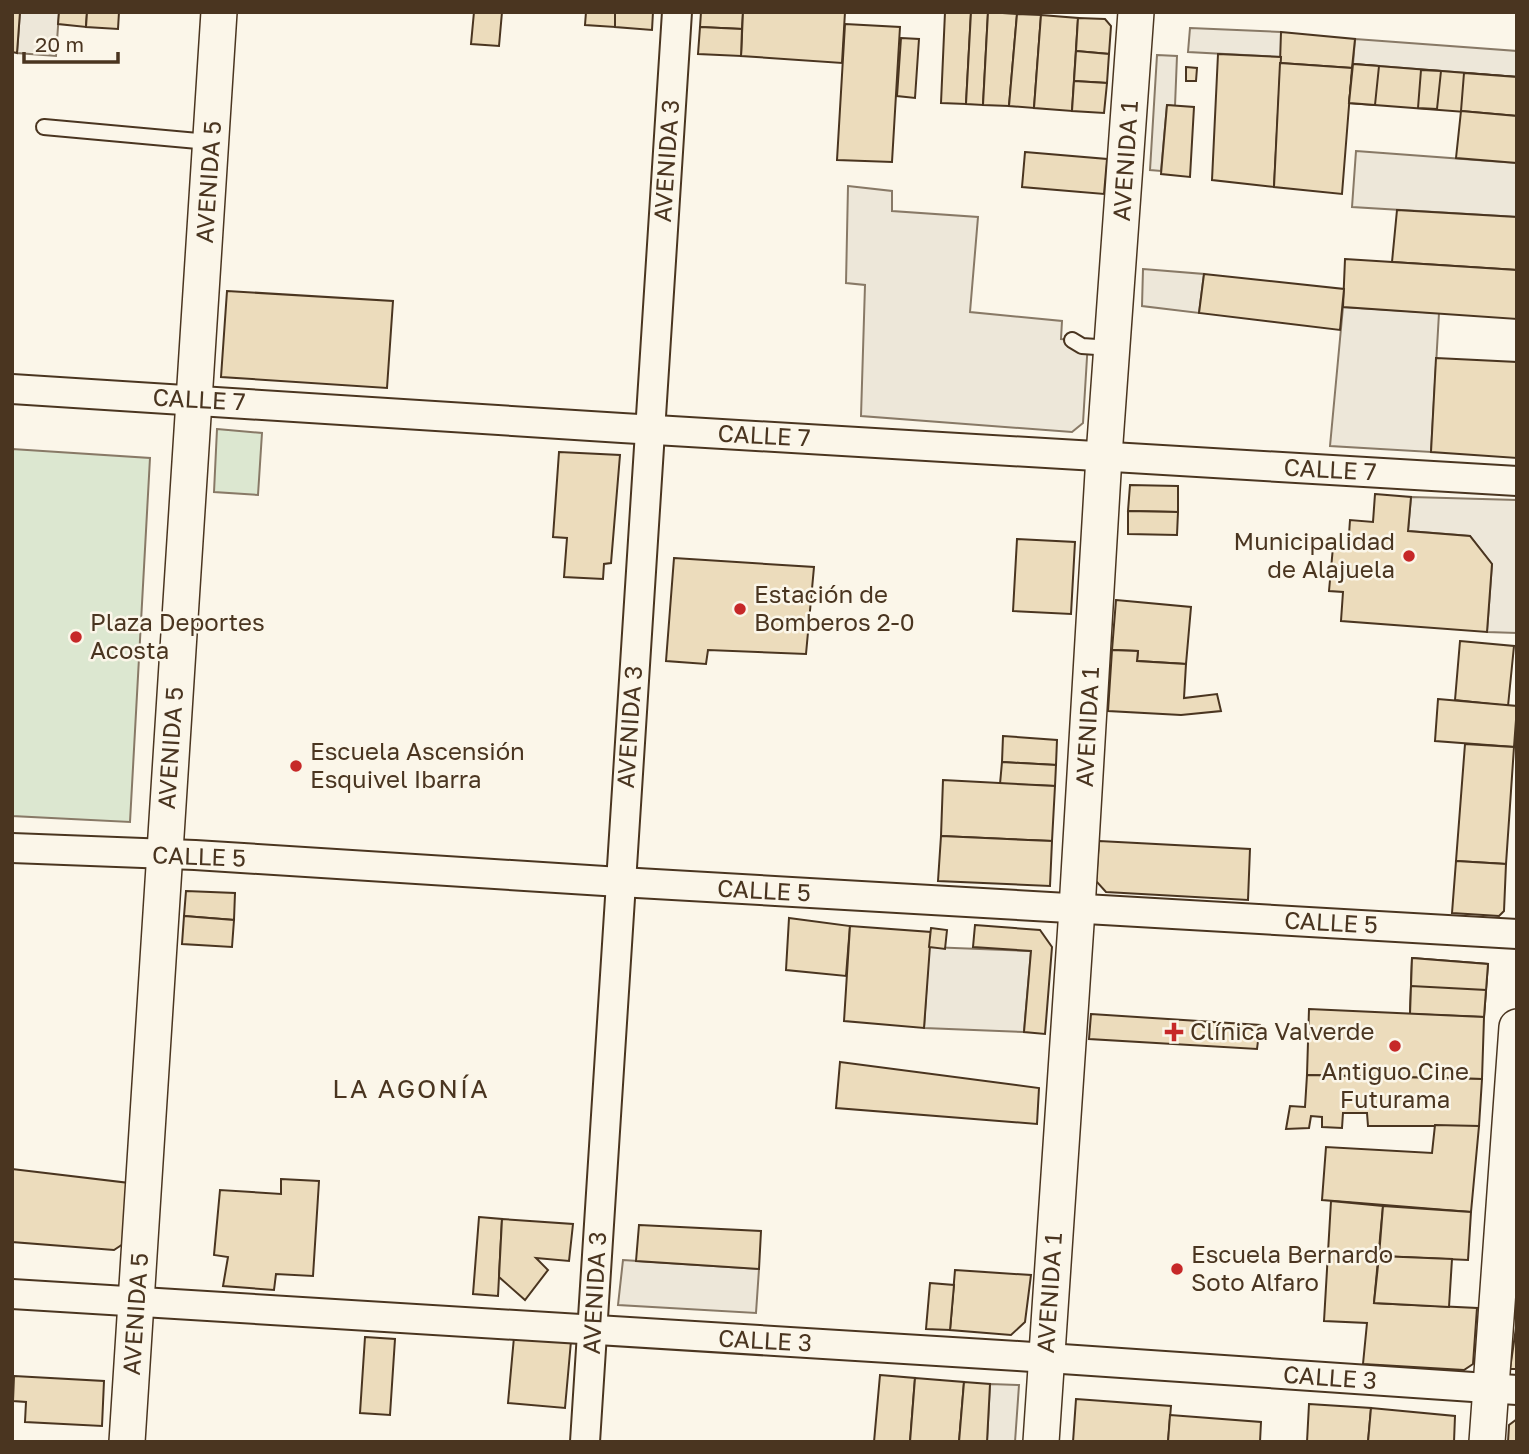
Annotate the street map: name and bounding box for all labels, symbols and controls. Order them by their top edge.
scale bar [24,21,119,65]
text: 20 m [35,31,84,57]
street label: AVENIDA 3 [647,99,684,223]
street label: AVENIDA 1 [1106,100,1143,222]
street label: AVENIDA 5 [189,120,226,244]
street label: CALLE 7 [152,382,246,415]
street label: CALLE 7 [717,418,811,451]
street label: CALLE 7 [1283,452,1377,485]
place label: Municipalidad de Alajuela [1234,526,1395,583]
marker: Municipalidad de Alajuela [1401,548,1417,564]
place label: Estación de Bomberos 2-0 [754,579,915,636]
marker: Estación de Bomberos 2-0 [732,601,748,617]
place label: Plaza Deportes Acosta [90,607,265,664]
marker: Plaza Deportes Acosta [68,629,84,645]
street label: AVENIDA 3 [610,665,647,789]
street label: AVENIDA 1 [1069,666,1104,788]
street label: AVENIDA 5 [151,686,188,810]
place label: Escuela Ascensión Esquivel Ibarra [310,736,525,793]
marker: Escuela Ascensión Esquivel Ibarra [288,758,304,774]
street label: CALLE 5 [152,839,246,872]
street label: CALLE 5 [716,873,812,906]
street label: CALLE 5 [1283,905,1379,938]
place label: Clínica Valverde [1190,1016,1374,1045]
marker: Clínica Valverde [1164,1022,1184,1042]
marker: Antiguo Cine Futurama [1387,1038,1403,1054]
place label: Antiguo Cine Futurama [1321,1056,1469,1113]
district label: LA AGONÍA [332,1073,490,1104]
street label: AVENIDA 3 [576,1231,611,1355]
street label: AVENIDA 1 [1030,1232,1067,1354]
place label: Escuela Bernardo Soto Alfaro [1191,1239,1393,1296]
street label: AVENIDA 5 [116,1252,153,1376]
marker: Escuela Bernardo Soto Alfaro [1169,1261,1185,1277]
street label: CALLE 3 [717,1323,813,1356]
street label: CALLE 3 [1282,1359,1378,1394]

